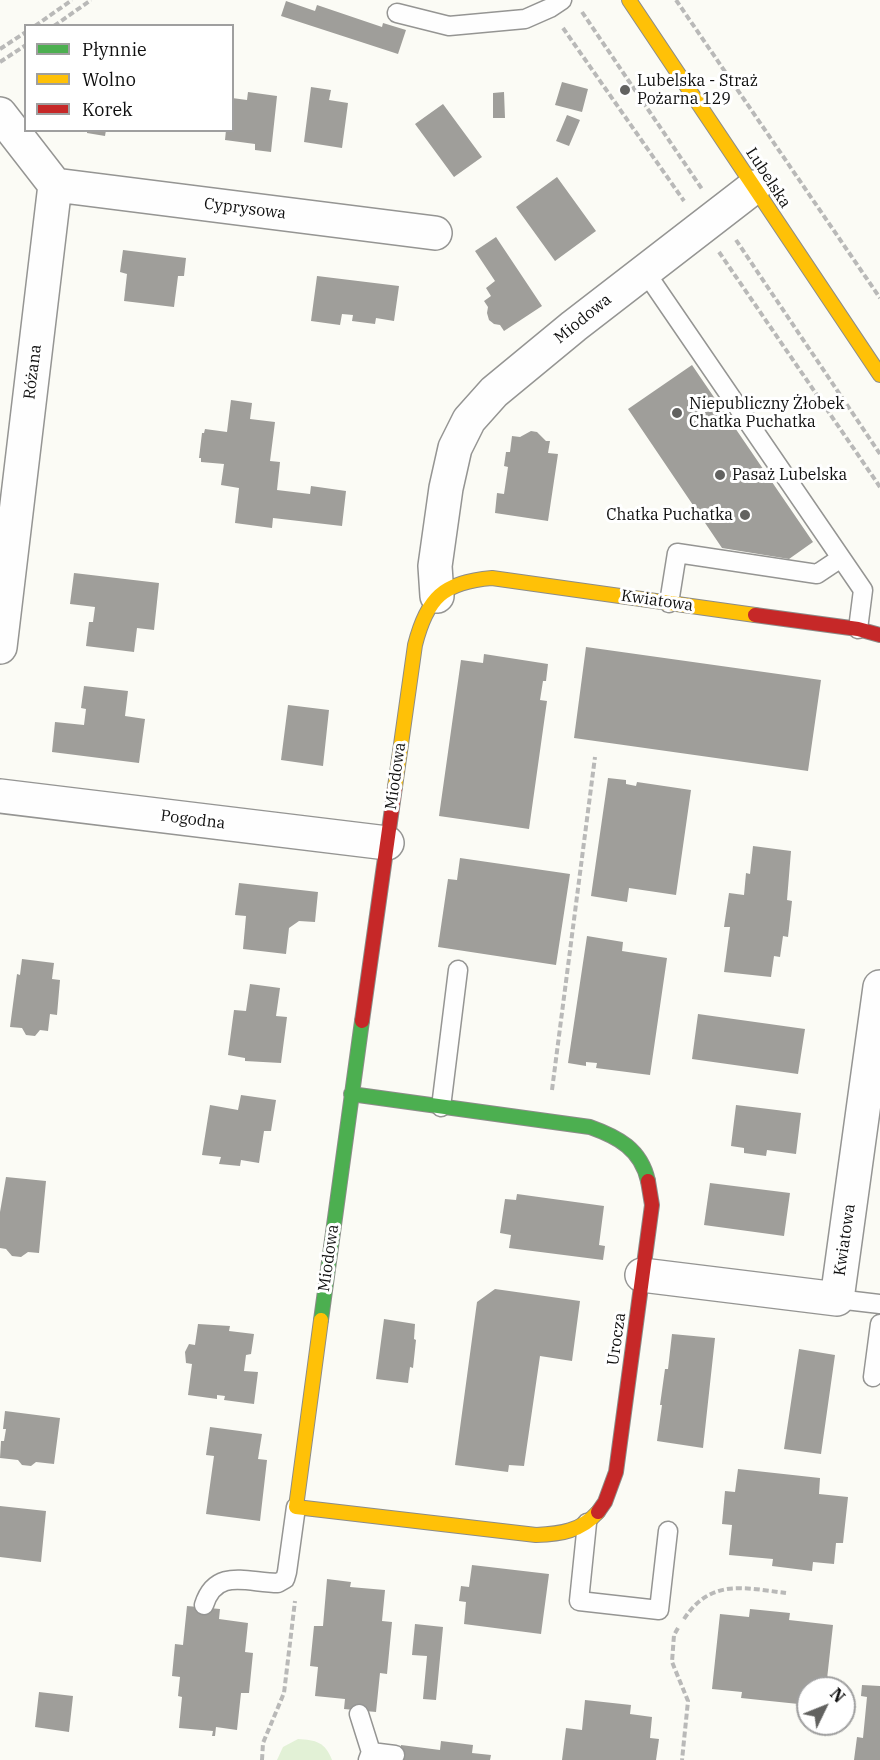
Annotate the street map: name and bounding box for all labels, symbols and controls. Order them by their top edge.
legend [24,24,234,132]
text: Płynnie [82,38,147,61]
text: Wolno [82,68,136,91]
place label: Lubelska - Straż Pożarna 129 [637,71,758,109]
marker: Lubelska - Straż Pożarna 129 [618,83,632,97]
text: Korek [82,98,133,121]
street label: Lubelska [741,144,795,212]
street label: Cyprysowa [203,194,287,224]
street label: Miodowa [551,290,615,348]
street label: Różana [20,343,46,401]
place label: Niepubliczny Żłobek Chatka Puchatka [689,394,845,432]
marker: Niepubliczny Żłobek Chatka Puchatka [670,406,684,420]
place label: Pasaż Lubelska [732,465,847,485]
marker: Pasaż Lubelska [713,468,727,482]
place label: Chatka Puchatka [606,505,733,525]
marker: Chatka Puchatka [738,508,752,522]
street label: Kwiatowa [620,586,694,616]
street label: Miodowa [382,741,410,811]
street label: Pogodna [159,806,227,834]
street label: Kwiatowa [830,1203,860,1277]
street label: Miodowa [315,1223,343,1293]
street label: Urocza [604,1311,630,1367]
north arrow [796,1676,856,1736]
text: N [826,1684,849,1707]

